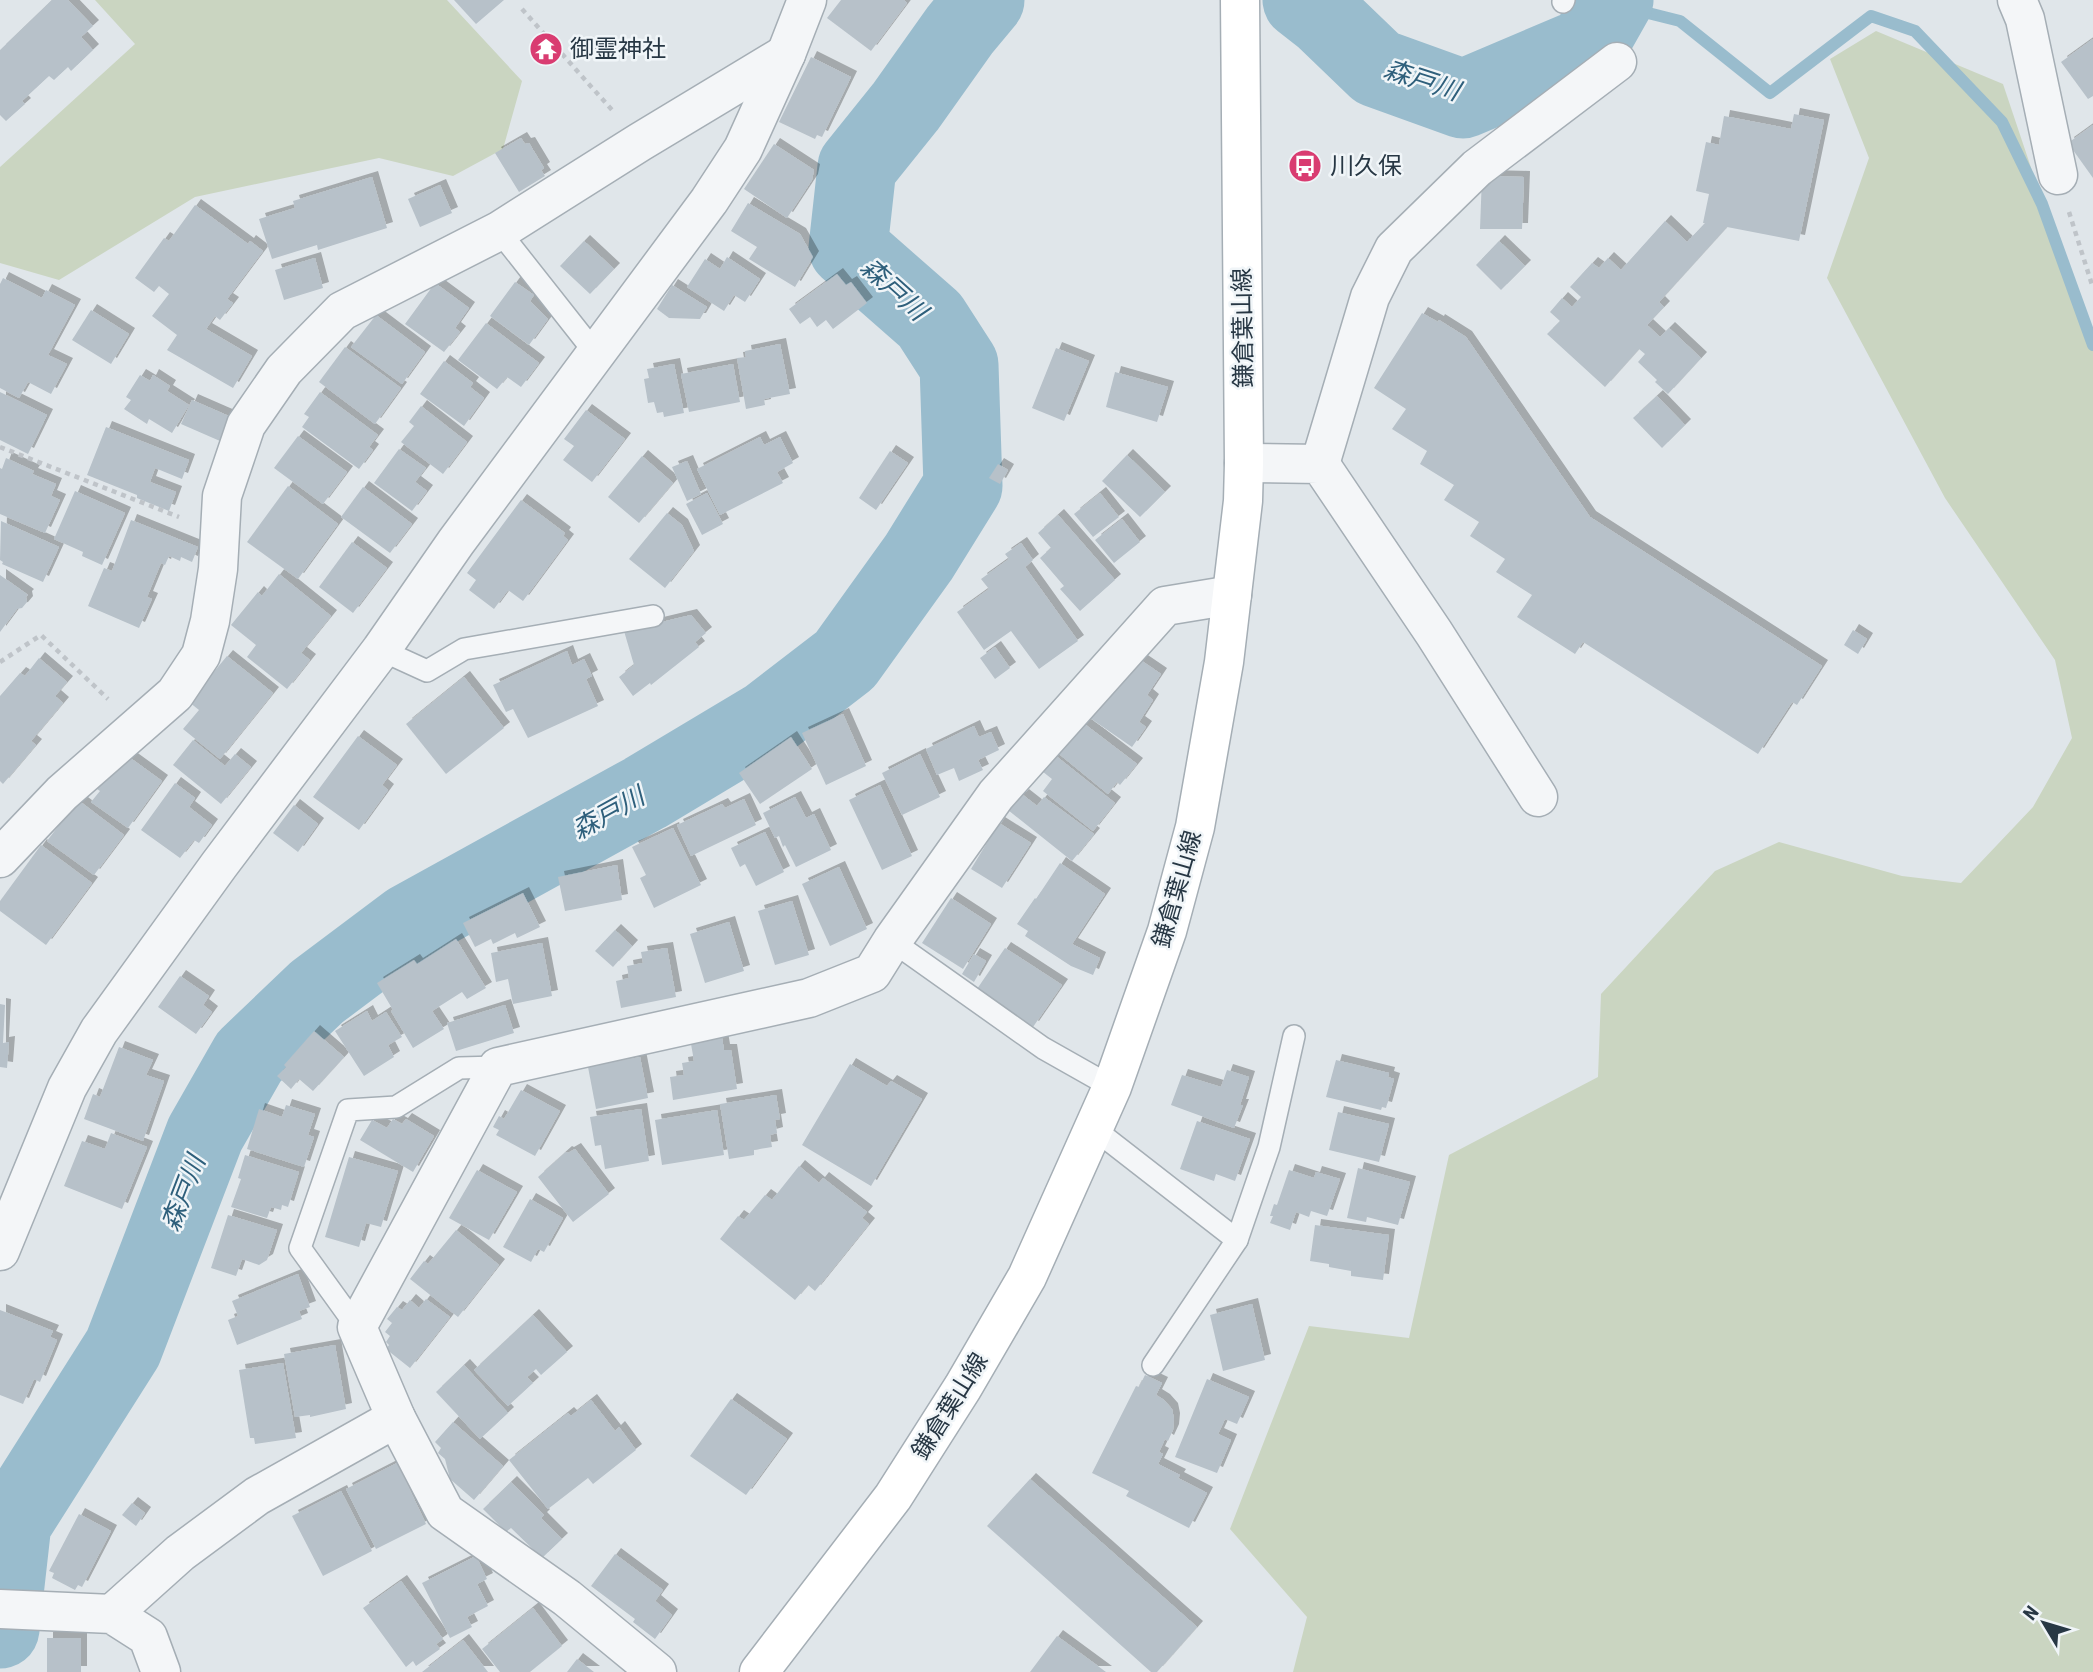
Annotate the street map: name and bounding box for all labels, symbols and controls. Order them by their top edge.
temple icon: 御霊神社 [527,30,565,68]
place label: 御霊神社 [570,35,666,63]
water label: 森戸川 [1380,54,1467,107]
bus stop icon: 川久保 [1286,147,1324,185]
place label: 川久保 [1330,152,1402,180]
water label: 森戸川 [855,252,935,328]
street label: 鎌倉葉山線 [1228,268,1258,388]
water label: 森戸川 [567,780,652,845]
street label: 鎌倉葉山線 [1147,827,1207,951]
water label: 森戸川 [155,1148,212,1235]
street label: 鎌倉葉山線 [906,1348,994,1464]
north arrow [2009,1588,2079,1658]
text: N [2018,1601,2044,1625]

